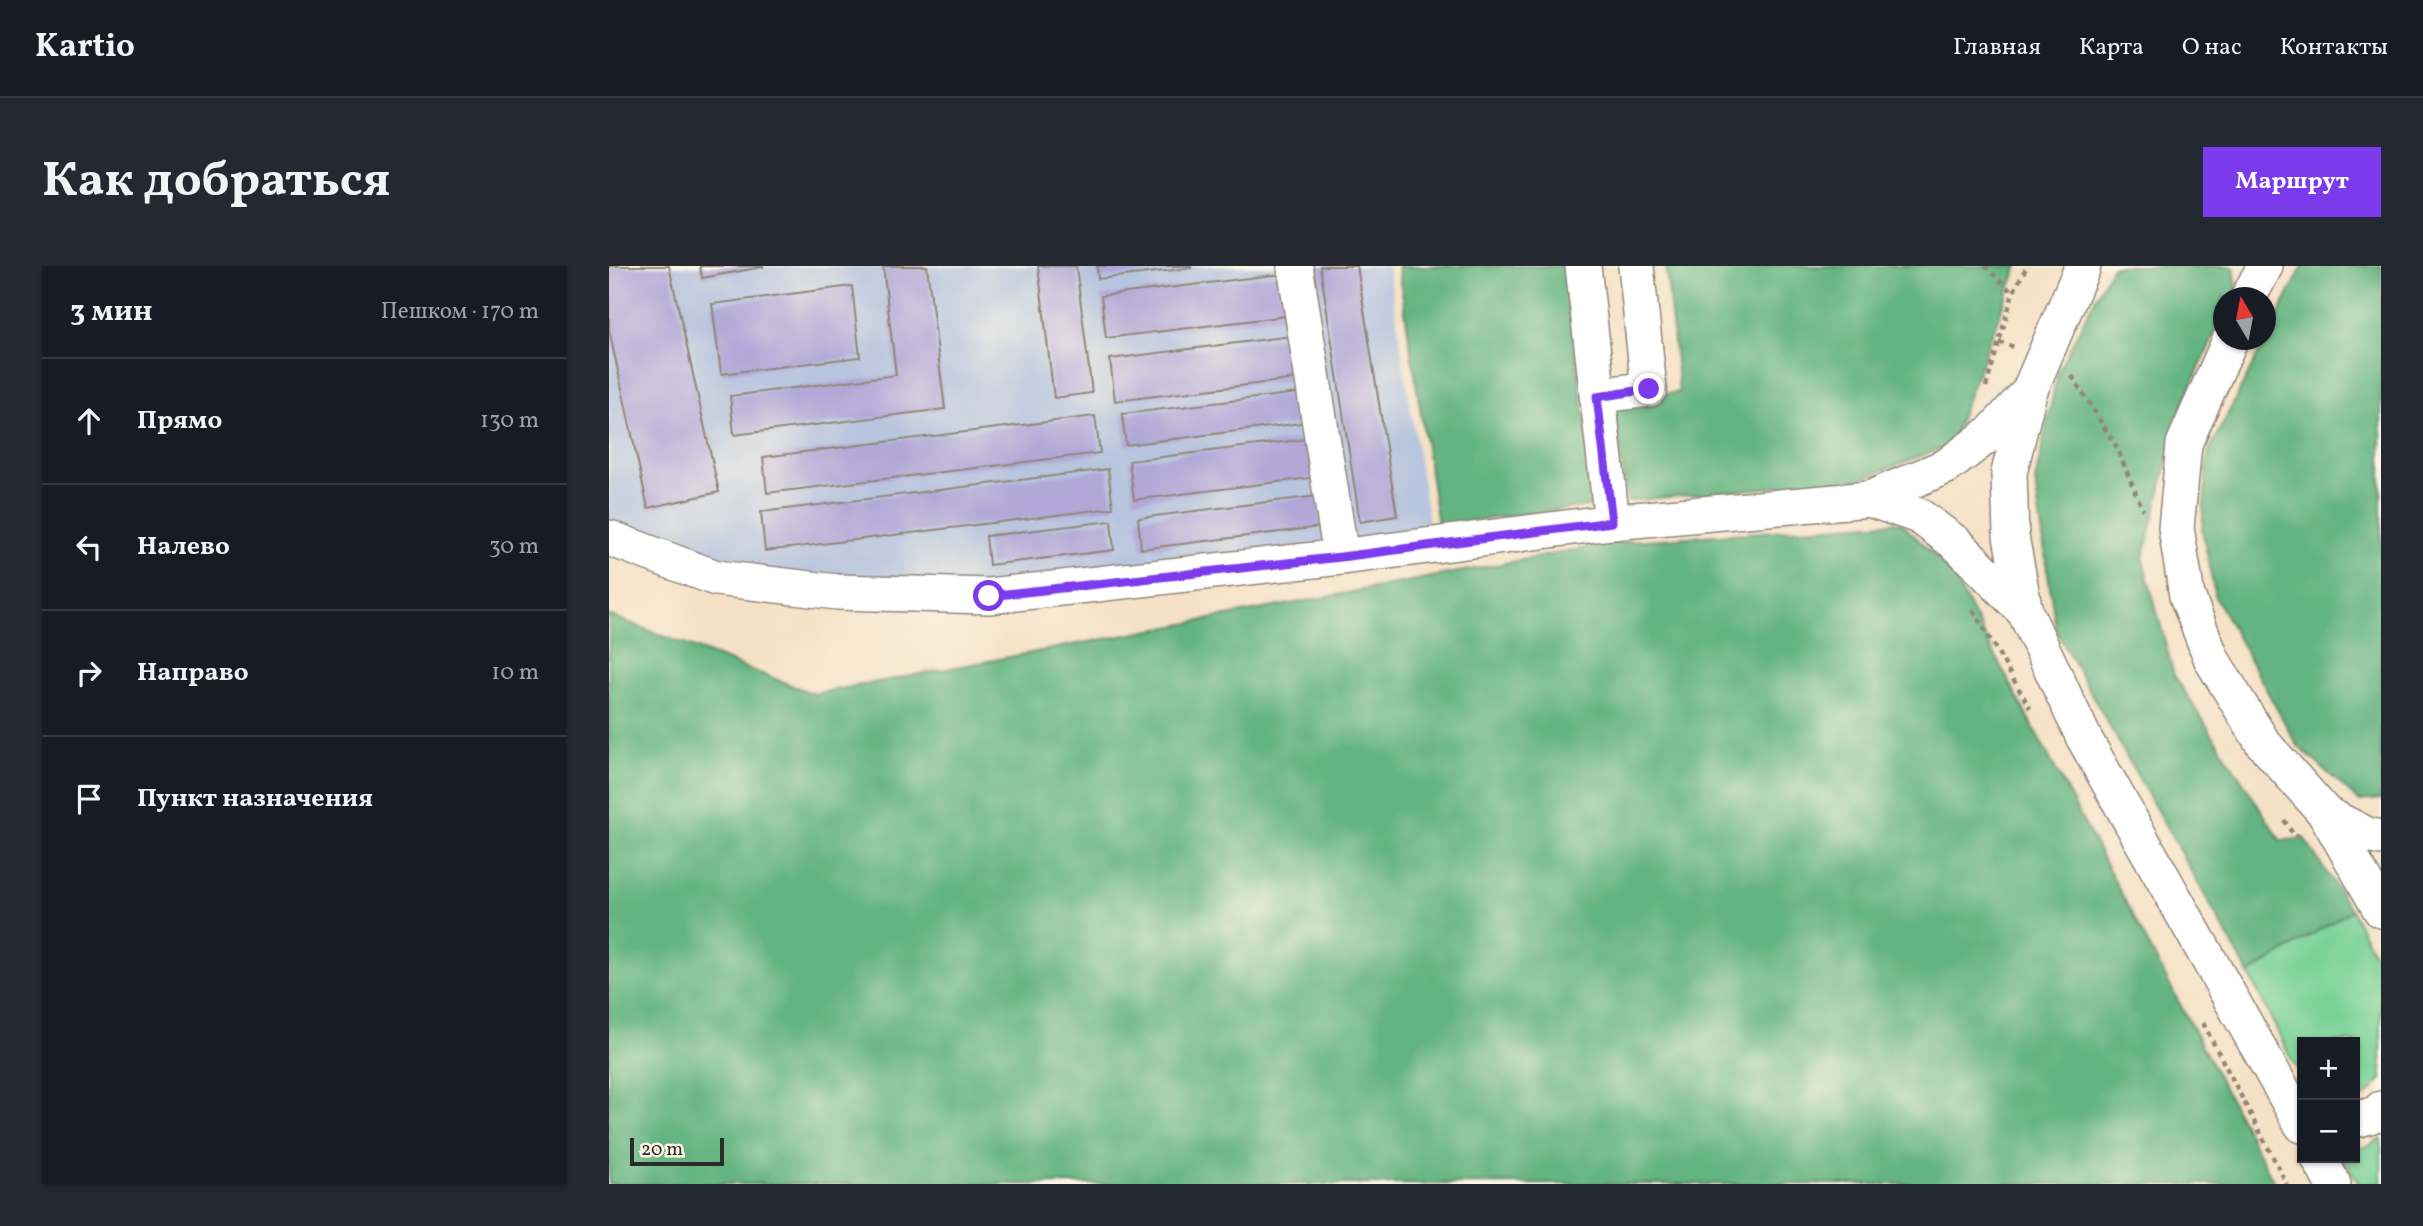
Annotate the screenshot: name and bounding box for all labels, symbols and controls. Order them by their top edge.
text: Kartio [35,25,135,71]
text: Главная [1953,31,2041,65]
text: Карта [2079,31,2144,65]
text: О нас [2182,31,2242,65]
text: Контакты [2280,31,2388,65]
button: Маршрут [2203,147,2381,217]
text: Как добраться [42,148,390,217]
north arrow [2213,287,2276,350]
text: 3 мин [70,291,153,333]
text: Пешком · 170 m [381,296,539,328]
route end [1633,373,1664,404]
icon: ahead [70,402,108,440]
text: Прямо [137,403,222,439]
text: 130 m [480,405,539,437]
icon: left [70,528,108,566]
text: Налево [137,529,230,565]
text: 30 m [489,531,539,563]
route start [973,580,1004,611]
icon: right [70,654,108,692]
text: Направо [137,655,249,691]
text: 10 m [491,657,539,689]
icon: arrive [70,780,108,818]
text: Пункт назначения [137,781,373,817]
map controls [2297,1037,2360,1163]
button: + [2297,1037,2360,1100]
button: − [2297,1100,2360,1163]
scale bar [630,1135,725,1167]
text: 20 m [641,1137,683,1163]

